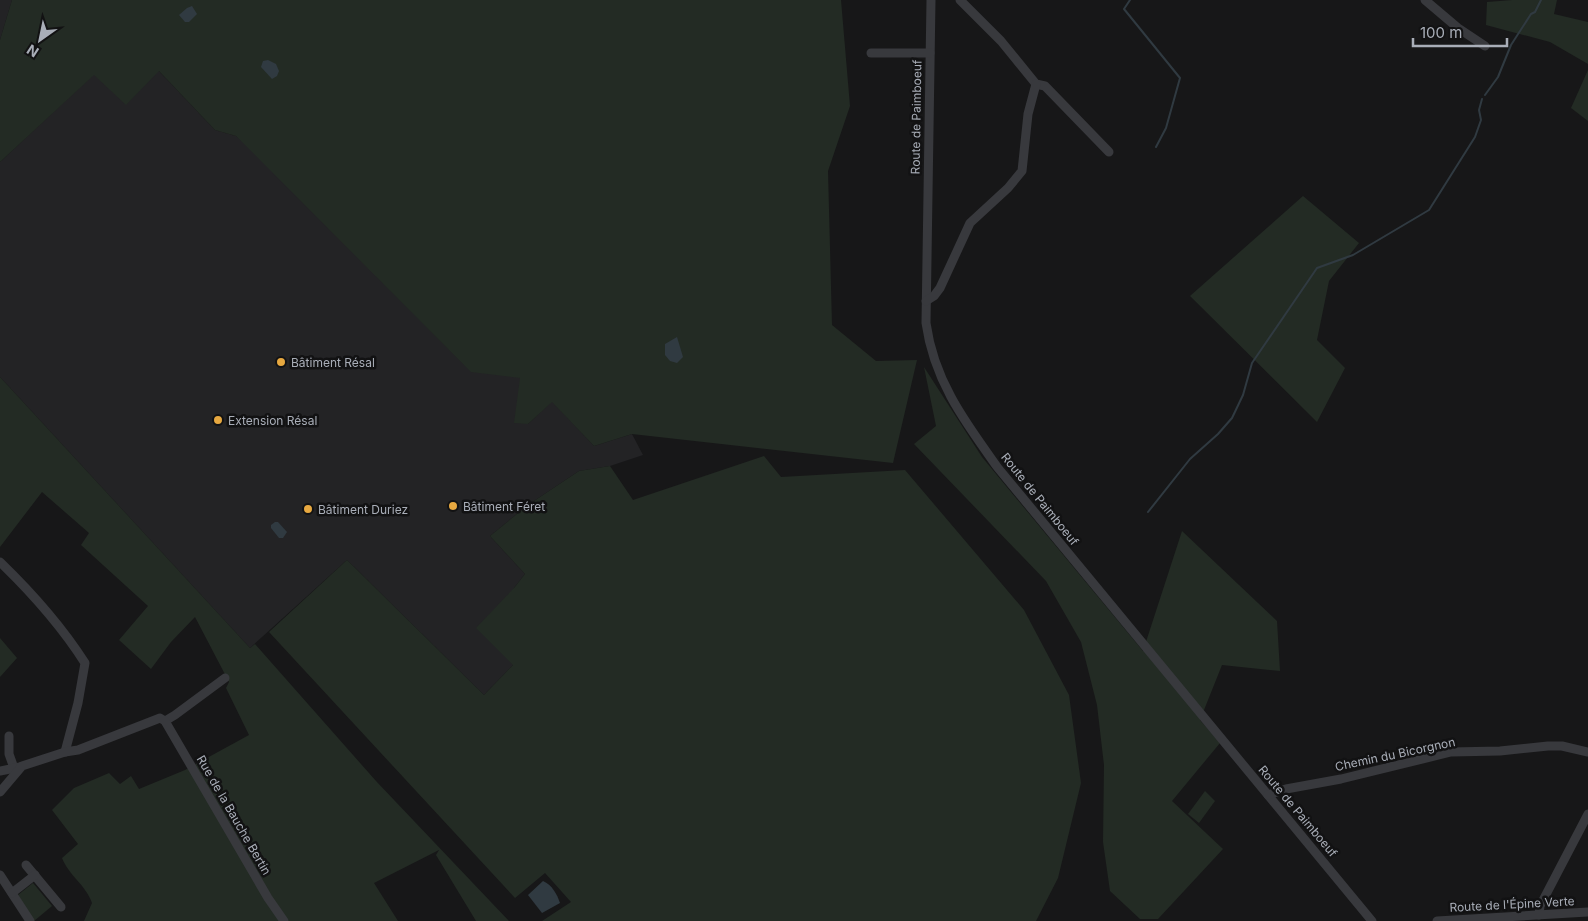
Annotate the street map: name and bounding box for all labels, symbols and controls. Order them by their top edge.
north arrow [15,15,65,65]
scale bar [1413,15,1507,47]
text: 100 m [1420,23,1462,42]
text: N [24,41,42,61]
street label: Route de Paimboeuf [908,59,925,174]
place label: Bâtiment Résal [291,355,375,370]
marker: Bâtiment Résal [275,356,287,368]
place label: Extension Résal [228,413,317,428]
marker: Extension Résal [212,414,224,426]
street label: Route de Paimboeuf [998,450,1082,549]
place label: Bâtiment Féret [463,499,545,514]
marker: Bâtiment Féret [447,500,459,512]
place label: Bâtiment Duriez [318,502,408,517]
marker: Bâtiment Duriez [302,503,314,515]
street label: Chemin du Bicorgnon [1334,734,1456,774]
street label: Rue de la Bauche Bertin [194,753,274,877]
street label: Route de Paimboeuf [1255,762,1341,860]
street label: Route de l'Épine Verte [1449,893,1575,915]

